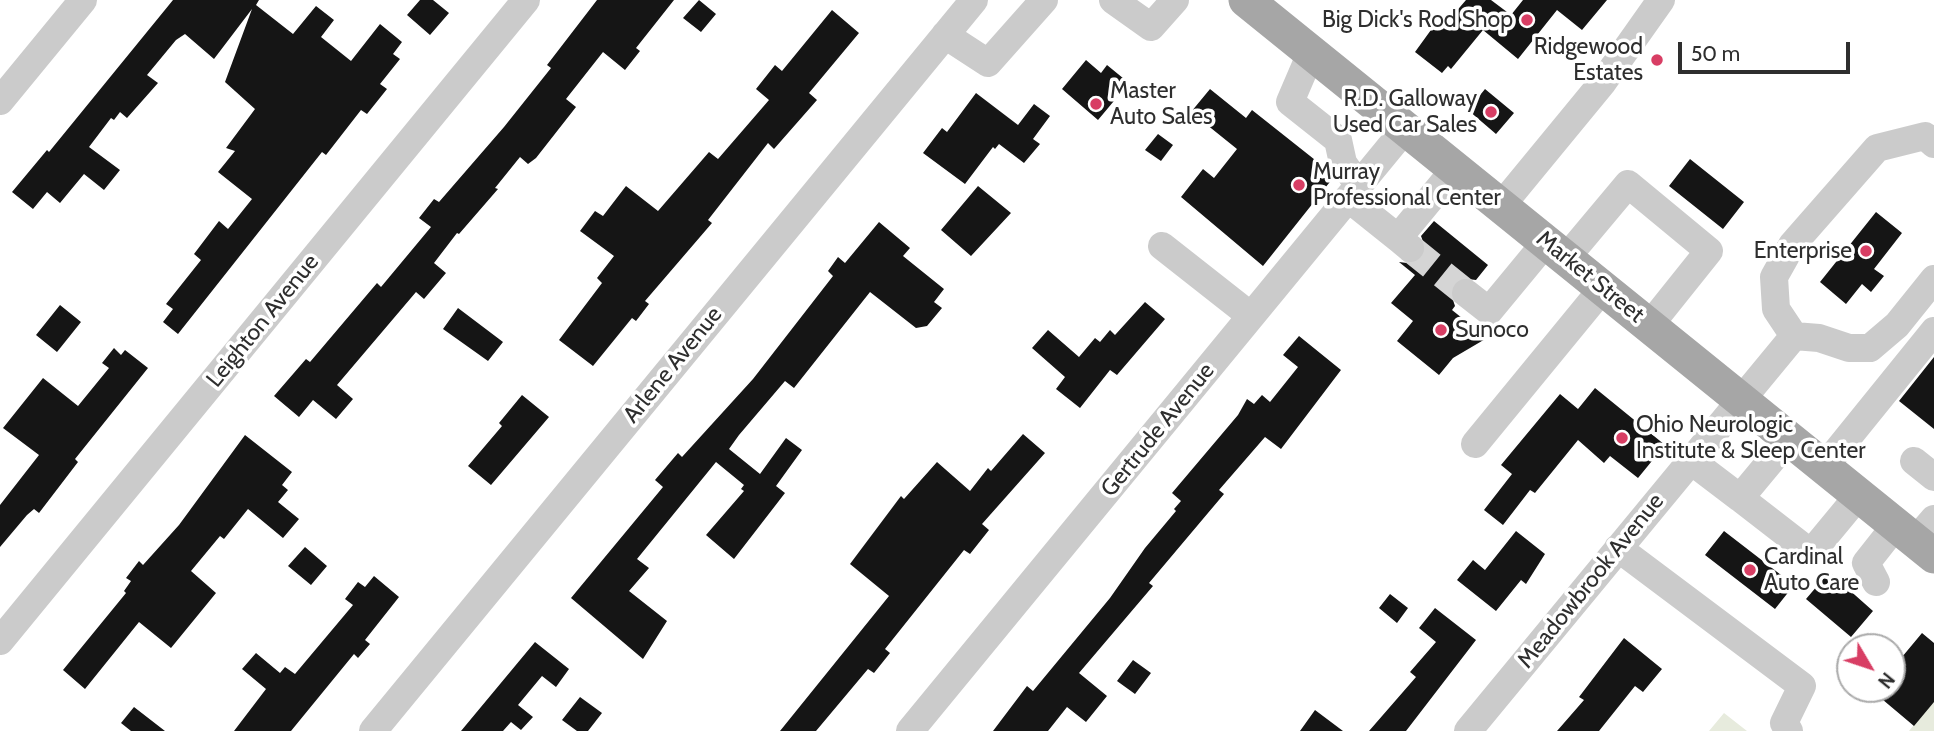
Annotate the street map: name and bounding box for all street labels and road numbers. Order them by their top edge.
street label: Market Street [1531,225,1649,329]
street label: Leighton Avenue [201,249,325,393]
street label: Arlene Avenue [618,301,728,429]
street label: Gertrude Avenue [1096,358,1220,502]
street label: Meadowbrook Avenue [1512,488,1670,674]

